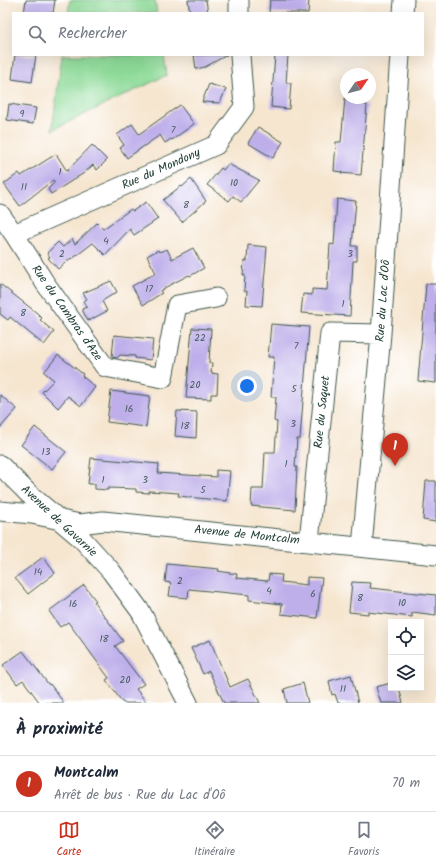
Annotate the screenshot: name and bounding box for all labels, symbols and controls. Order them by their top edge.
search box [12,12,424,56]
text: Rechercher [58,22,126,46]
icon: search [26,23,48,45]
north arrow [340,68,376,104]
house number: 9 [20,106,25,122]
house number: 7 [171,122,176,138]
street label: Rue du Mondony [119,143,204,195]
house number: 1 [58,164,62,180]
house number: 10 [230,175,238,191]
house number: 11 [21,179,27,195]
house number: 8 [183,197,190,213]
house number: 4 [103,233,109,249]
house number: 2 [59,246,65,262]
house number: 3 [347,246,353,262]
street label: Rue du Lac d'Oô [371,259,395,343]
street label: Rue du Cambras d'Aze [27,261,108,365]
house number: 17 [145,281,153,297]
house number: 1 [341,296,345,312]
house number: 8 [20,305,27,321]
house number: 22 [194,330,206,346]
house number: 7 [294,338,299,354]
street label: Rue du Saquet [309,374,335,449]
your location [237,376,257,396]
house number: 20 [190,377,200,393]
house number: 5 [291,381,297,397]
house number: 16 [125,401,133,417]
house number: 3 [290,416,296,432]
house number: 18 [180,418,191,434]
pin: 1 [382,433,408,466]
house number: 13 [42,444,51,460]
house number: 1 [284,456,288,472]
house number: 1 [101,472,105,488]
house number: 3 [142,472,148,488]
street label: Avenue de Gavarnie [16,480,102,562]
house number: 5 [200,482,206,498]
street label: Avenue de Montcalm [193,520,301,550]
house number: 14 [34,564,43,580]
house number: 2 [177,573,183,589]
house number: 4 [266,583,272,599]
house number: 6 [310,586,316,602]
house number: 8 [357,590,364,606]
house number: 10 [398,595,406,611]
house number: 16 [69,596,77,612]
map controls [388,619,424,691]
button: locate [388,619,424,655]
house number: 18 [99,631,110,647]
button: layers [388,655,424,691]
house number: 20 [120,672,130,688]
house number: 11 [340,681,346,697]
text: À proximité [16,716,103,743]
text: Montcalm [54,761,119,785]
text: 1 [27,773,31,794]
text: 70 m [392,773,420,794]
text: Arrêt de bus · Rue du Lac d'Oô [54,785,225,806]
tab: Carte [56,819,81,861]
tab: Itinéraire [194,819,235,861]
tab: Favoris [348,819,380,861]

